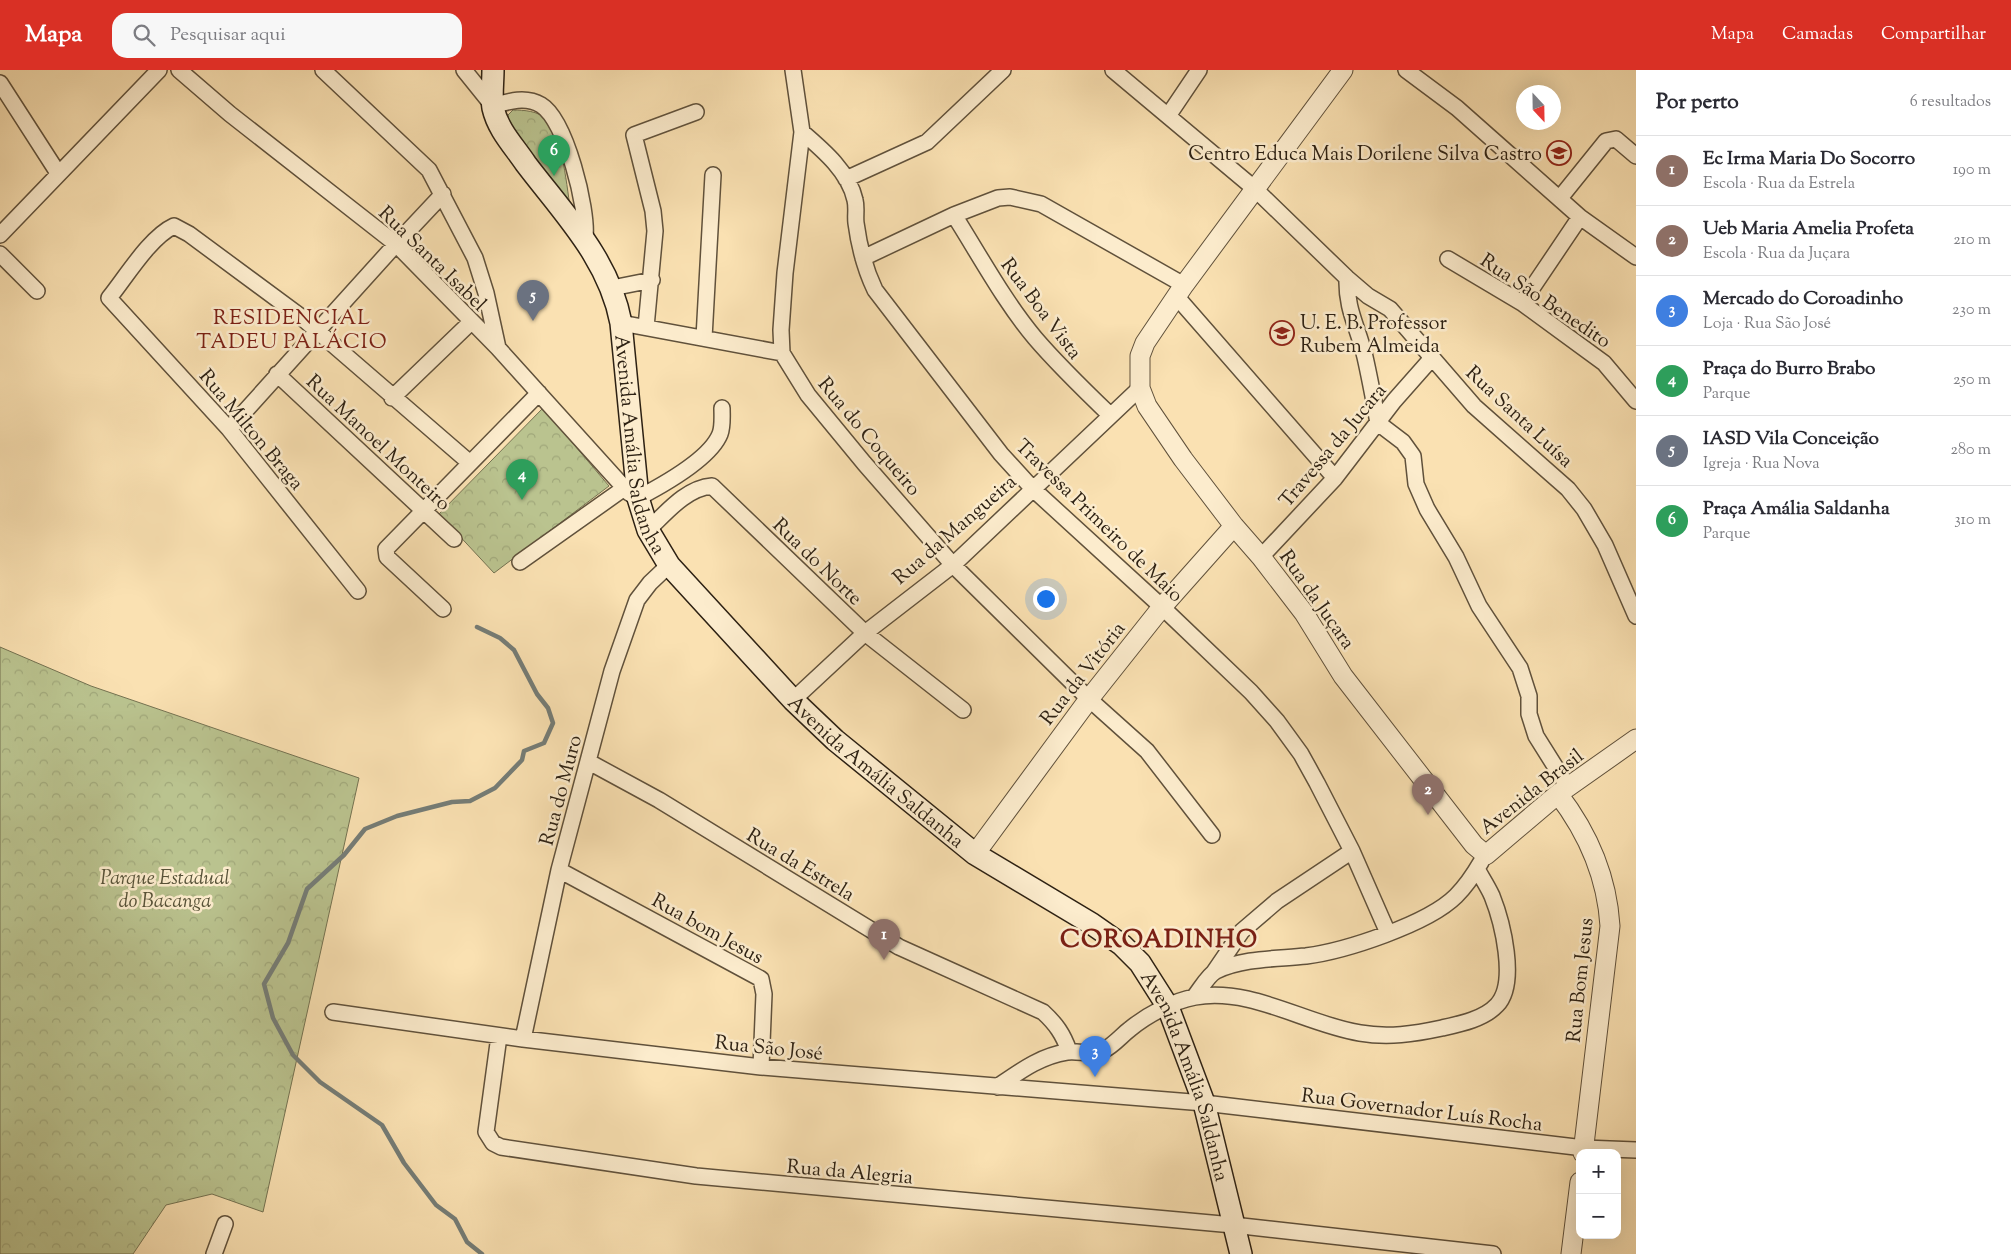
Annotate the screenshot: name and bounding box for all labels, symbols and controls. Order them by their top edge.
search box [112,13,462,58]
text: Mapa [25,18,82,52]
icon: search [130,21,158,49]
text: Pesquisar aqui [170,22,286,49]
text: Mapa [1711,22,1754,48]
text: Camadas [1782,22,1853,48]
text: Compartilhar [1881,22,1986,48]
north arrow [1516,85,1561,130]
text: Por perto [1656,88,1739,118]
text: 6 resultados [1910,91,1991,114]
pin: 6 [538,135,570,176]
school or university icon: Centro Educa Mais Dorilene Silva Castro [1546,140,1572,166]
place label: Centro Educa Mais Dorilene Silva Castro [1188,141,1542,170]
text: Ec Irma Maria Do Socorro [1703,146,1915,173]
text: 1 [1669,159,1675,182]
text: 190 m [1953,159,1991,182]
text: Escola · Rua da Estrela [1703,173,1855,196]
street label: Rua Santa Isabel [370,200,492,320]
text: Ueb Maria Amelia Profeta [1703,216,1914,243]
text: 2 [1668,229,1676,252]
text: 210 m [1953,229,1991,252]
text: Escola · Rua da Juçara [1703,243,1850,266]
street label: Rua São Benedito [1473,247,1616,357]
street label: Rua Boa Vista [992,253,1088,366]
pin: 5 [517,280,549,321]
text: Mercado do Coroadinho [1703,286,1903,313]
text: 3 [1669,299,1675,322]
text: 230 m [1952,299,1991,322]
district label: RESIDENCIAL TADEU PALÁCIO [196,304,388,358]
place label: U. E. B. Professor Rubem Almeida [1300,310,1447,362]
text: Loja · Rua São José [1703,313,1831,336]
school or university icon: U. E. B. Professor Rubem Almeida [1269,320,1295,346]
street label: Avenida Amália Saldanha [605,333,671,561]
text: Praça do Burro Brabo [1703,356,1876,383]
street label: Rua Santa Luísa [1458,360,1579,476]
street label: Rua Milton Braga [191,364,309,497]
street label: Rua Manoel Monteiro [298,369,456,519]
text: 4 [1668,369,1676,392]
text: 250 m [1953,369,1991,392]
street label: Rua do Coqueiro [810,372,927,503]
street label: Travessa da Jucara [1273,378,1395,515]
text: Parque [1703,383,1750,406]
text: IASD Vila Conceição [1703,426,1879,453]
street label: Travessa Primeiro de Maio [1008,434,1189,610]
text: 5 [1669,439,1675,462]
text: 280 m [1950,439,1991,462]
text: Igreja · Rua Nova [1703,453,1820,476]
pin: 4 [506,459,538,500]
street label: Rua da Mangueira [887,469,1024,593]
text: Praça Amália Saldanha [1703,496,1890,523]
text: 6 [1668,509,1676,532]
text: 310 m [1954,509,1991,532]
street label: Rua do Norte [765,512,868,613]
text: Parque [1703,523,1750,546]
street label: Rua da Juçara [1271,545,1361,656]
your location [1033,586,1059,612]
street label: Rua da Vitória [1034,617,1134,732]
street label: Avenida Amália Saldanha [780,690,969,856]
street label: Rua do Muro [534,732,591,849]
street label: Avenida Brasil [1474,743,1591,843]
pin: 2 [1412,774,1444,815]
street label: Rua da Estrela [740,822,859,910]
park label: Parque Estadual do Bacanga [100,865,230,917]
street label: Rua bom Jesus [646,887,768,973]
street label: Rua Bom Jesus [1561,916,1602,1044]
pin: 1 [868,919,900,960]
district label: COROADINHO [1060,923,1258,959]
street label: Avenida Amália Saldanha [1132,966,1235,1185]
street label: Rua São José [713,1029,824,1070]
pin: 3 [1079,1036,1111,1077]
street label: Rua Governador Luís Rocha [1299,1082,1544,1141]
map controls [1576,1149,1621,1239]
button: + [1576,1149,1621,1194]
street label: Rua da Alegria [785,1154,914,1193]
button: − [1576,1194,1621,1239]

